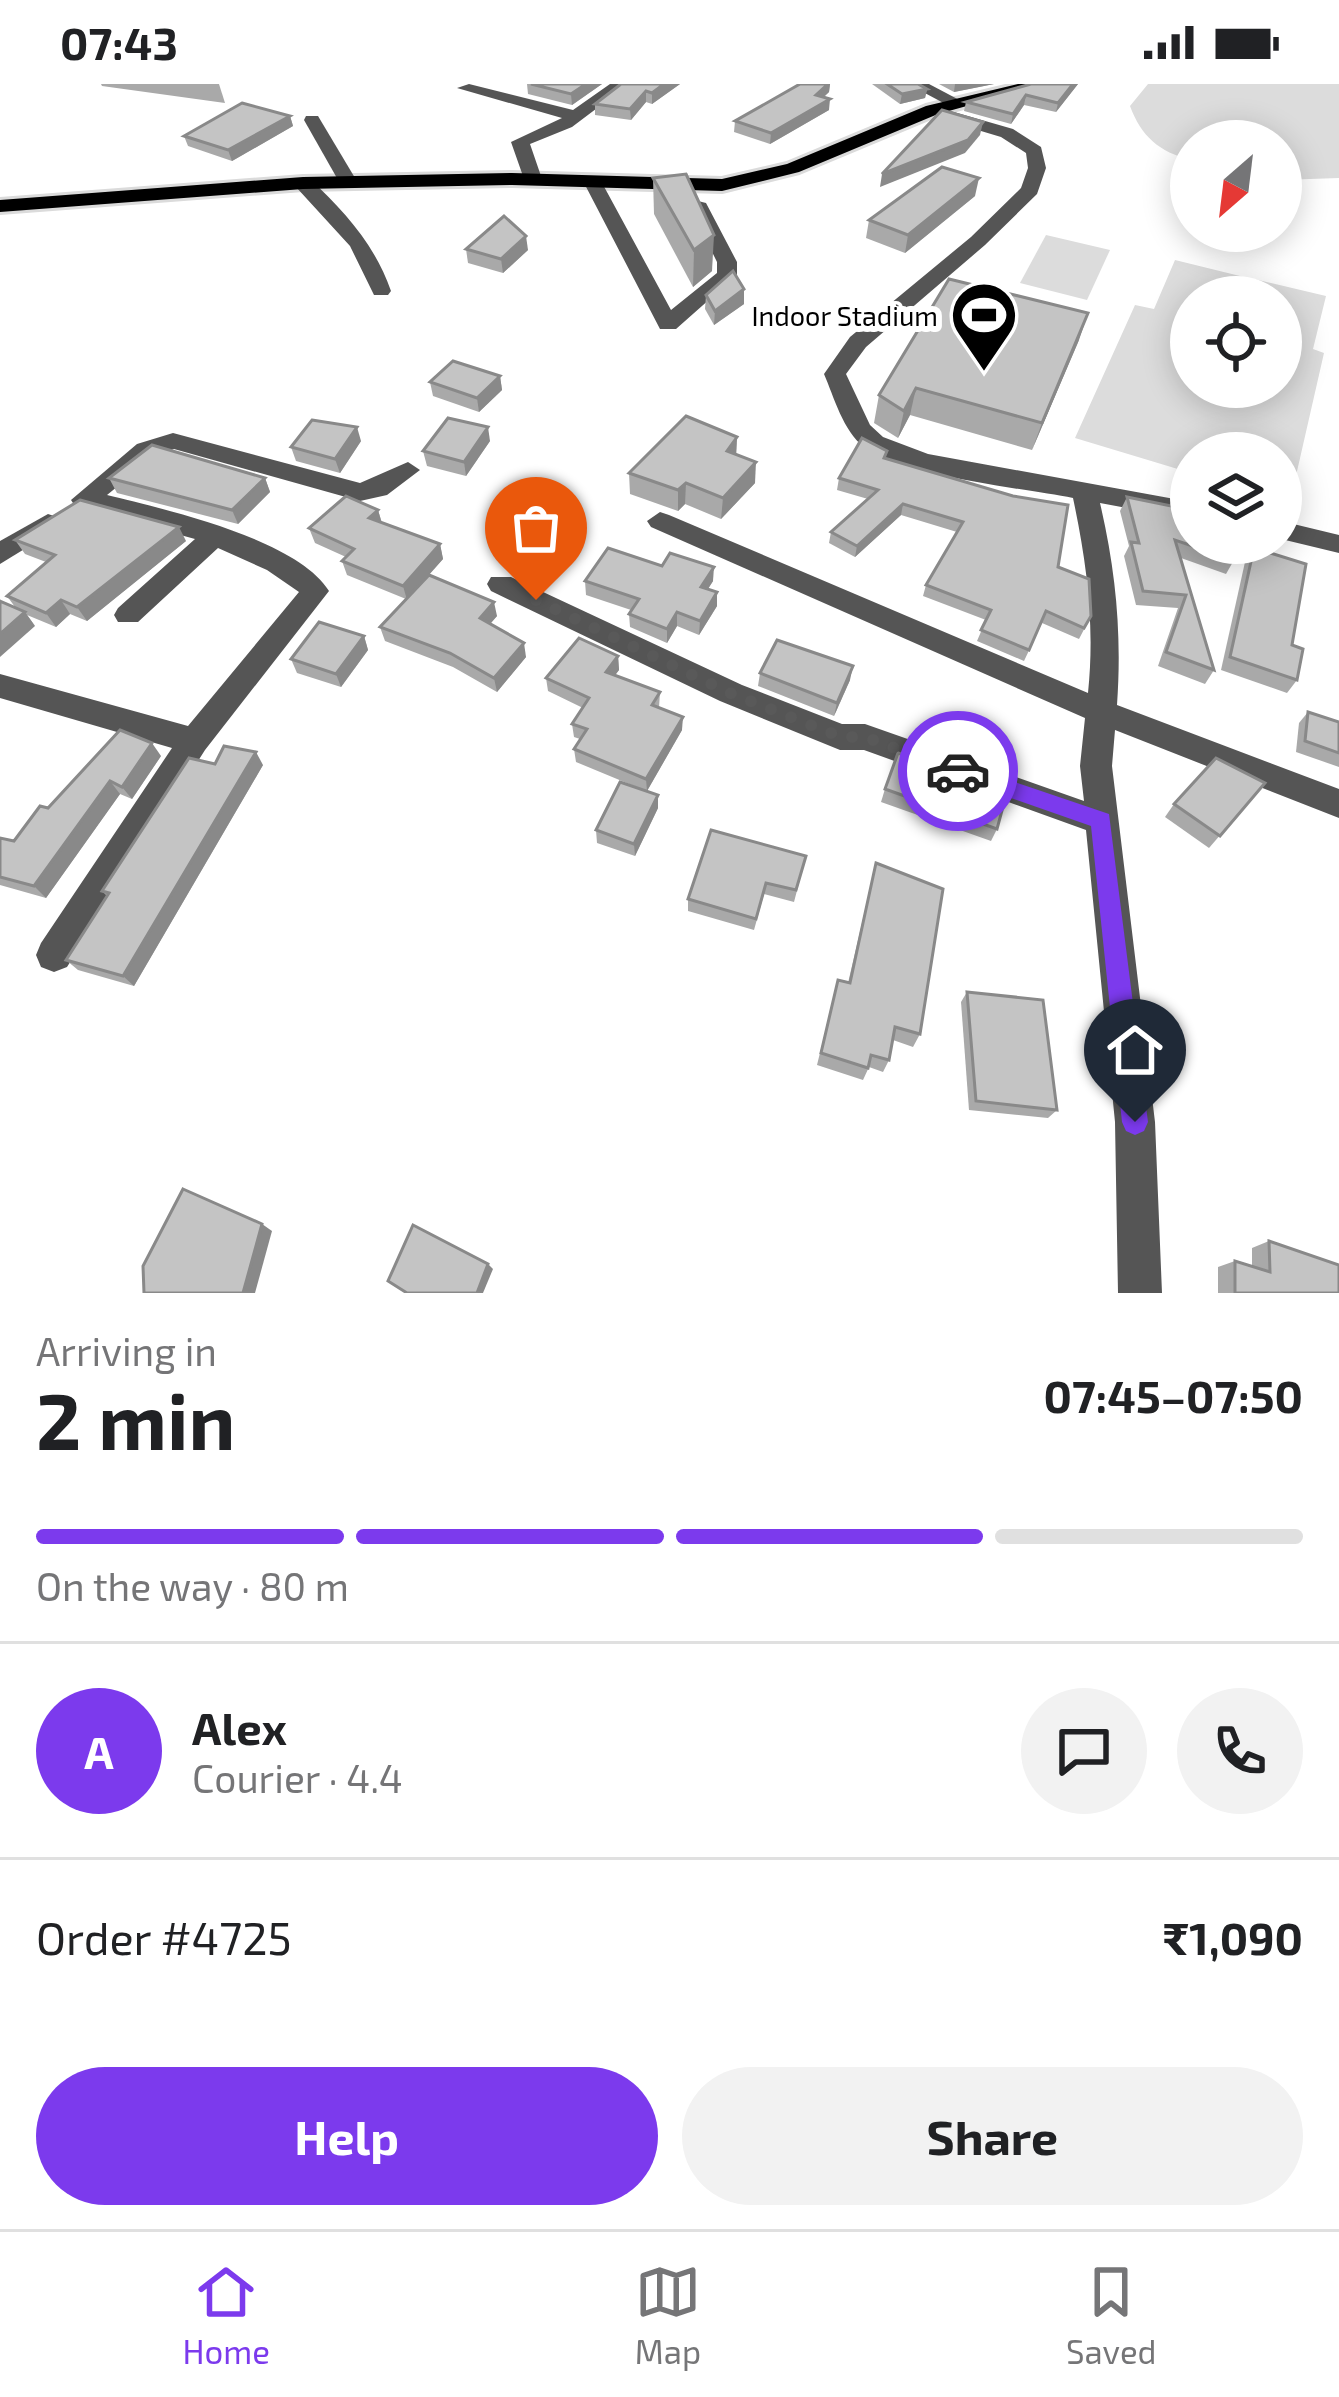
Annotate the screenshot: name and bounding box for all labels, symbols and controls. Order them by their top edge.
text: 07:43 [60,15,178,69]
north arrow [1170,120,1302,252]
map controls [1170,120,1302,564]
button: locate [1170,276,1302,408]
sports icon: Indoor Stadium [949,280,1019,374]
place label: Indoor Stadium [752,299,938,331]
button: layers [1170,432,1302,564]
pin [485,477,587,600]
icon: bag [503,495,569,561]
courier [898,711,1018,831]
icon: car [925,738,991,804]
pin [1084,999,1186,1122]
icon: home [1102,1017,1168,1083]
text: Arriving in [36,1327,217,1374]
text: 07:45–07:50 [1044,1368,1303,1422]
text: 2 min [36,1372,235,1466]
text: On the way · 80 m [36,1562,349,1609]
button: chat [1021,1688,1147,1814]
button: phone [1177,1688,1303,1814]
text: Alex [192,1700,287,1754]
text: A [84,1724,114,1778]
text: Courier · 4.4 [192,1754,403,1801]
text: Order #4725 [36,1910,292,1964]
text: ₹1,090 [1163,1910,1303,1964]
button: Help [36,2067,658,2205]
button: Share [682,2067,1303,2205]
tab: Home [182,2259,270,2371]
tab: Map [635,2259,701,2371]
tab: Saved [1066,2259,1157,2371]

